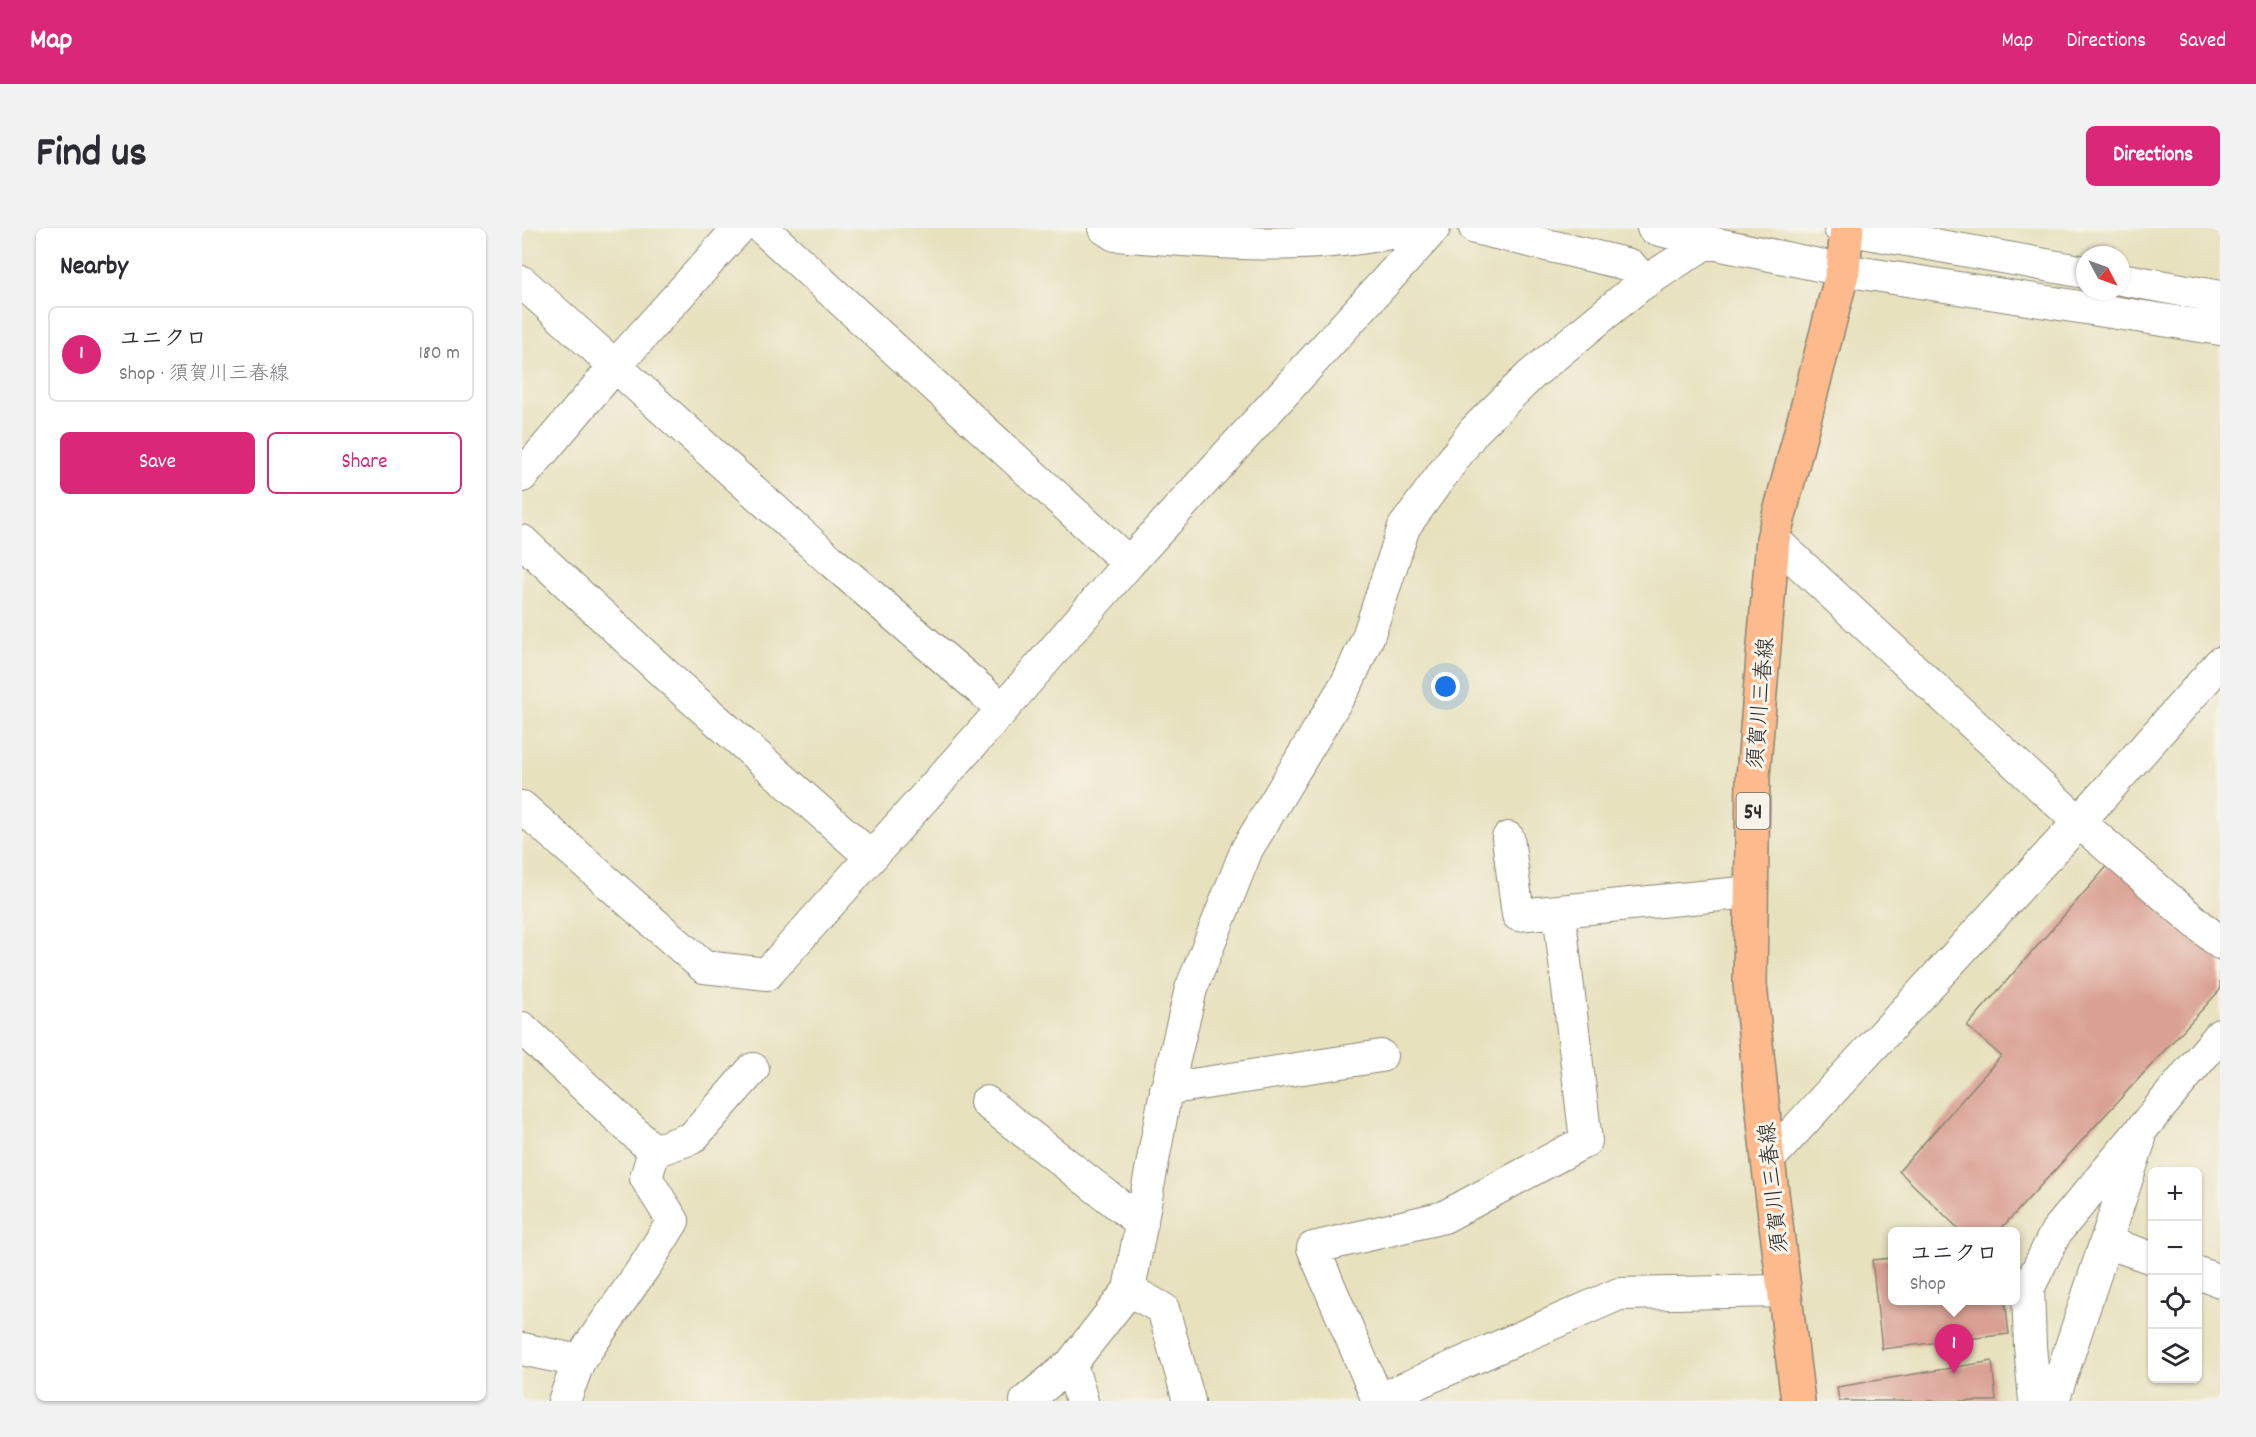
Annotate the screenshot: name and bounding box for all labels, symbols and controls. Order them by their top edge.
text: Map [30,22,72,62]
text: Map [2002,27,2033,57]
text: Directions [2066,27,2146,57]
text: Saved [2179,27,2226,57]
text: Find us [36,126,147,186]
button: Directions [2086,126,2220,186]
north arrow [2076,246,2130,300]
text: Nearby [60,249,128,286]
text: ユニクロ [119,325,207,356]
text: 1 [79,340,84,368]
text: 180 m [418,340,460,368]
text: Shop · 須賀川三春線 [119,361,289,389]
button: Save [60,432,255,494]
button: Share [267,432,462,494]
street label: 須賀川三春線 [1741,636,1784,770]
your location [1431,672,1460,701]
road number: 54 [1736,793,1770,829]
street label: 須賀川三春線 [1753,1120,1798,1255]
map controls [2148,1167,2202,1383]
button: + [2148,1167,2202,1221]
button: − [2148,1221,2202,1275]
popup [1888,1227,2020,1305]
text: ユニクロ [1910,1240,1998,1271]
text: Shop [1910,1271,1946,1299]
button: locate [2148,1275,2202,1329]
pin: 1 [1934,1324,1974,1374]
button: layers [2148,1329,2202,1383]

